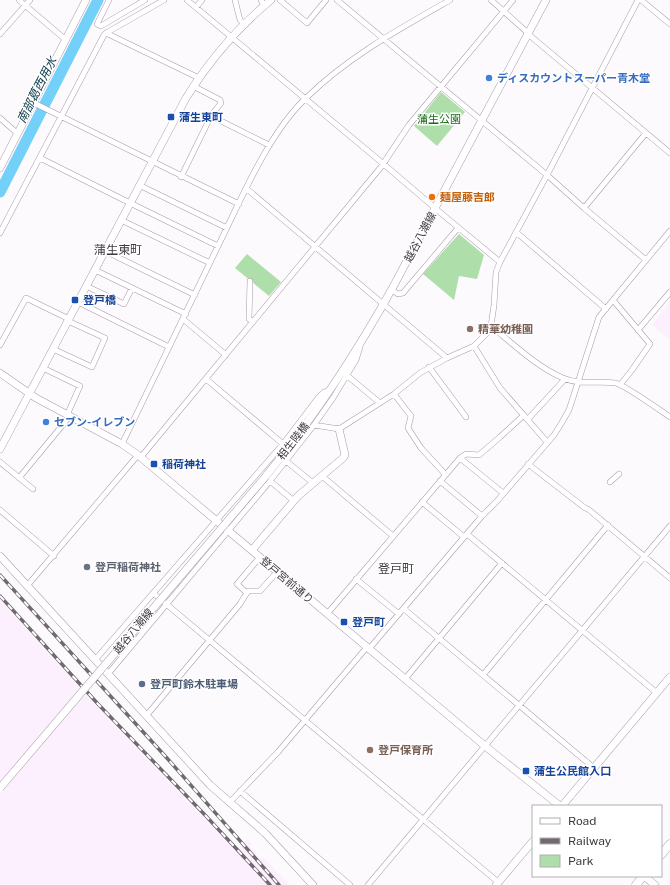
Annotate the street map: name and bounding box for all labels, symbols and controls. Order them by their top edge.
water label: 南部葛西用水 [14,53,60,125]
place label: ディスカウントスーパー青木堂 [497,72,650,84]
marker: ディスカウントスーパー青木堂 [484,73,494,83]
place label: 蒲生東町 [179,111,223,123]
marker: 蒲生東町 [166,112,176,122]
park label: 蒲生公園 [417,113,461,125]
place label: 麺屋藤吉郎 [439,191,495,203]
marker: 麺屋藤吉郎 [427,192,437,202]
street label: 越谷八潮線 [402,210,438,264]
district label: 蒲生東町 [94,243,142,257]
place label: 登戸橋 [83,294,116,306]
marker: 登戸橋 [70,295,80,305]
place label: 精華幼稚園 [478,323,533,335]
marker: 精華幼稚園 [465,324,475,334]
place label: セブン-イレブン [54,416,135,428]
marker: セブン-イレブン [41,417,51,427]
street label: 相生陸橋 [275,420,311,462]
place label: 稲荷神社 [162,458,206,470]
marker: 稲荷神社 [149,459,159,469]
street label: 登戸宮前通り [258,554,316,606]
place label: 登戸稲荷神社 [95,561,161,573]
marker: 登戸稲荷神社 [82,562,92,572]
district label: 登戸町 [378,562,414,576]
street label: 越谷八潮線 [111,606,155,656]
place label: 登戸町 [352,616,385,628]
marker: 登戸町 [339,617,349,627]
place label: 登戸町鈴木駐車場 [150,678,238,690]
marker: 登戸町鈴木駐車場 [137,679,147,689]
place label: 登戸保育所 [378,744,433,756]
marker: 登戸保育所 [365,745,375,755]
place label: 蒲生公民館入口 [534,765,611,777]
marker: 蒲生公民館入口 [521,766,531,776]
legend [532,805,662,877]
text: Road [568,814,596,828]
text: Railway [568,834,612,848]
text: Park [568,854,594,868]

